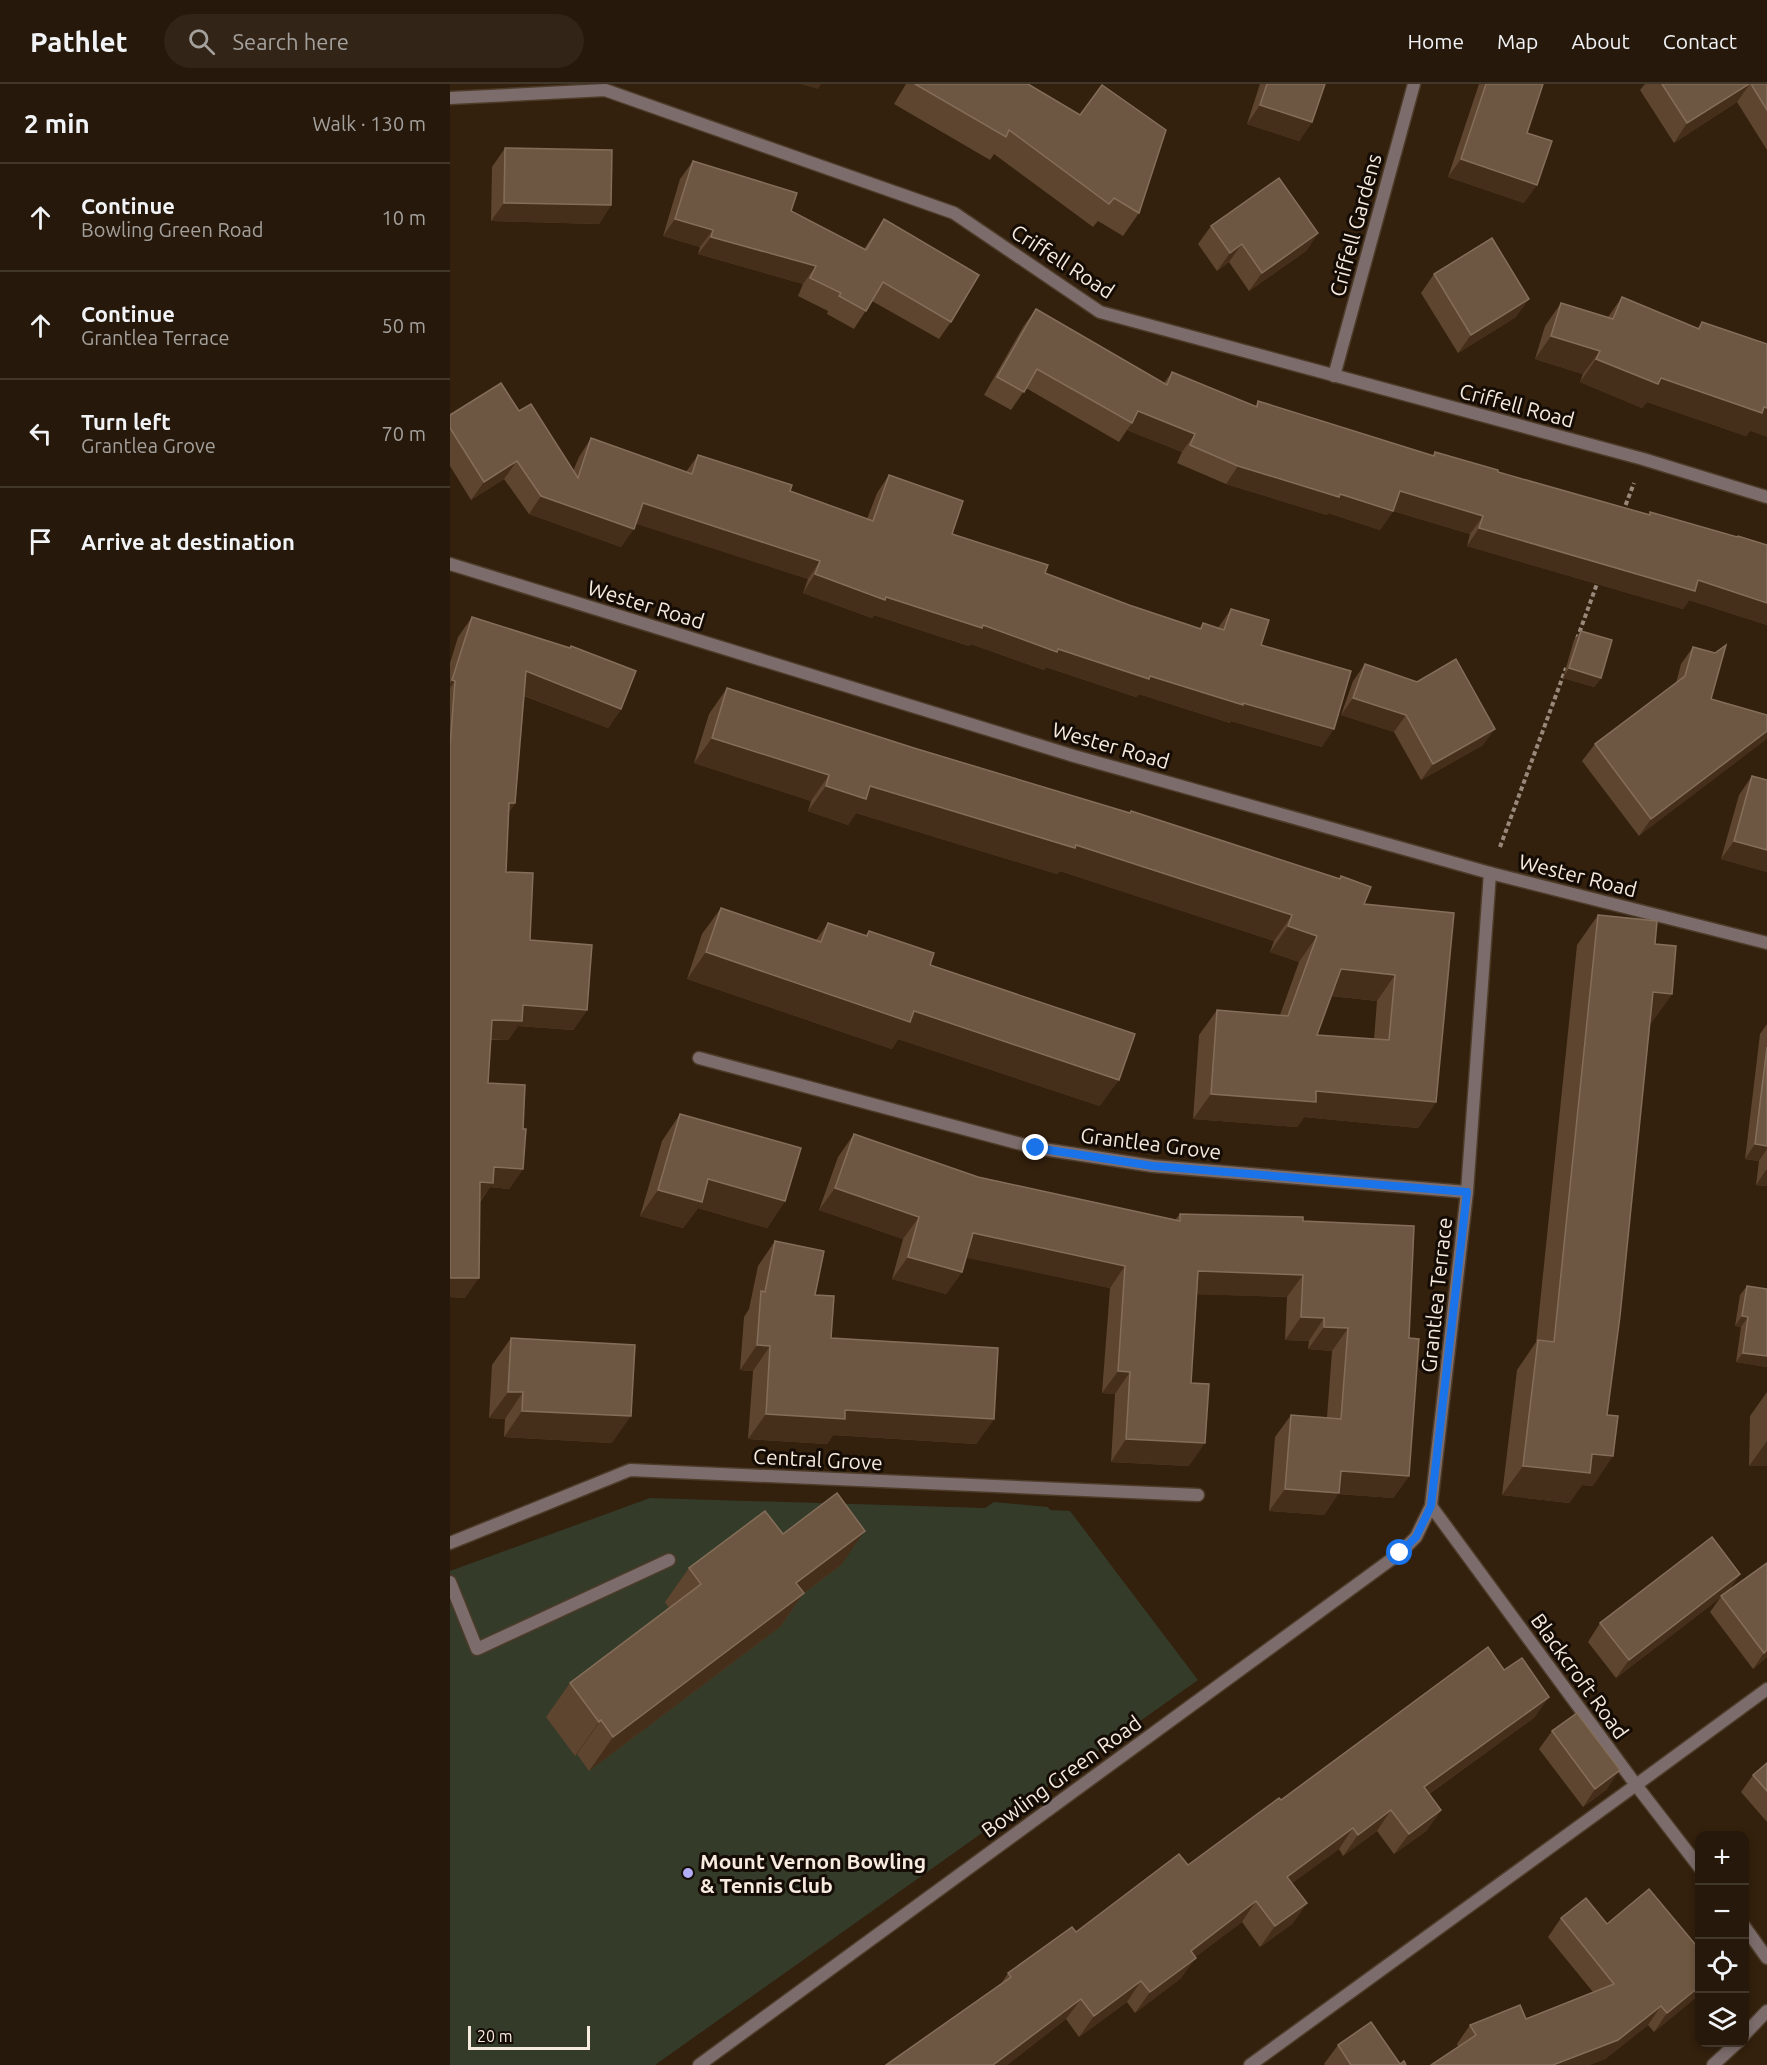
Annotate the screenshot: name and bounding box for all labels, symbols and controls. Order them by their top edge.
search box [164,14,584,68]
icon: search [185,25,218,58]
text: Pathlet [30,26,128,57]
text: Search here [233,29,349,54]
text: Home [1407,29,1464,53]
text: Map [1497,29,1538,53]
text: About [1571,29,1630,53]
text: Contact [1663,29,1737,53]
text: 2 min [24,109,90,138]
text: Walk · 130 m [313,112,426,135]
street label: Criffell Gardens [1324,151,1386,299]
text: Continue [81,193,175,218]
icon: ahead [24,201,57,234]
text: 10 m [382,206,426,229]
text: Bowling Green Road [81,218,264,241]
street label: Criffell Road [1007,219,1119,303]
text: Continue [81,301,175,326]
icon: ahead [24,309,57,342]
text: 50 m [382,314,426,337]
text: Grantlea Terrace [81,326,229,349]
street label: Criffell Road [1457,378,1577,432]
text: Turn left [81,409,171,434]
icon: left [24,417,57,450]
text: 70 m [382,422,426,445]
text: Grantlea Grove [81,434,216,457]
icon: arrive [24,525,57,558]
text: Arrive at destination [81,529,295,554]
street label: Wester Road [585,575,707,633]
street label: Wester Road [1050,717,1172,773]
street label: Wester Road [1516,849,1640,901]
street label: Grantlea Grove [1079,1122,1223,1164]
route end [1022,1134,1048,1160]
street label: Grantlea Terrace [1416,1216,1456,1374]
street label: Central Grove [753,1444,883,1474]
route start [1386,1539,1412,1565]
street label: Blackcroft Road [1526,1609,1634,1743]
street label: Bowling Green Road [976,1710,1146,1842]
map controls [1695,1831,1749,2047]
button: + [1695,1831,1749,1885]
place label: Mount Vernon Bowling & Tennis Club [700,1849,926,1897]
marker: Mount Vernon Bowling & Tennis Club [681,1866,695,1880]
button: − [1695,1885,1749,1939]
button: locate [1695,1939,1749,1993]
button: layers [1695,1993,1749,2047]
scale bar [468,2023,590,2050]
text: 20 m [477,2027,513,2045]

